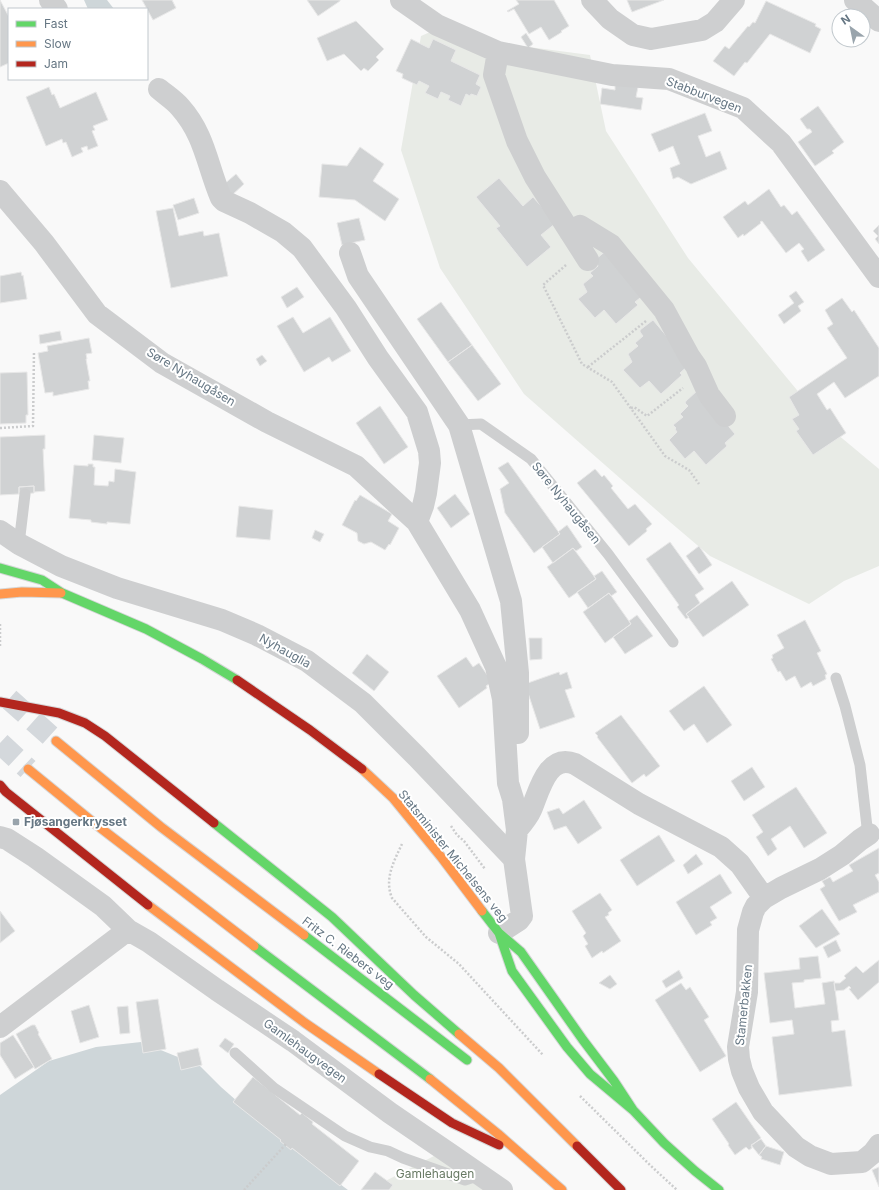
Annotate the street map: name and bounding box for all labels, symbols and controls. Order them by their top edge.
legend [8,8,148,80]
north arrow [831,8,871,48]
text: N [838,11,853,28]
text: Fast [44,16,68,31]
text: Slow [44,36,72,51]
text: Jam [44,56,68,71]
street label: Stabburvegen [664,73,744,116]
street label: Søre Nyhaugåsen [144,344,238,409]
street label: Søre Nyhaugåsen [529,459,604,547]
street label: Nyhauglia [257,630,314,671]
street label: Statsminister Michelsens veg [395,787,511,925]
place label: Fjøsangerkrysset [24,814,127,829]
marker: Fjøsangerkrysset [11,817,21,827]
street label: Fritz C. Riebers veg [299,913,397,992]
street label: Stamerbakken [732,963,755,1046]
street label: Gamlehaugvegen [261,1015,350,1086]
park label: Gamlehaugen [396,1166,474,1181]

